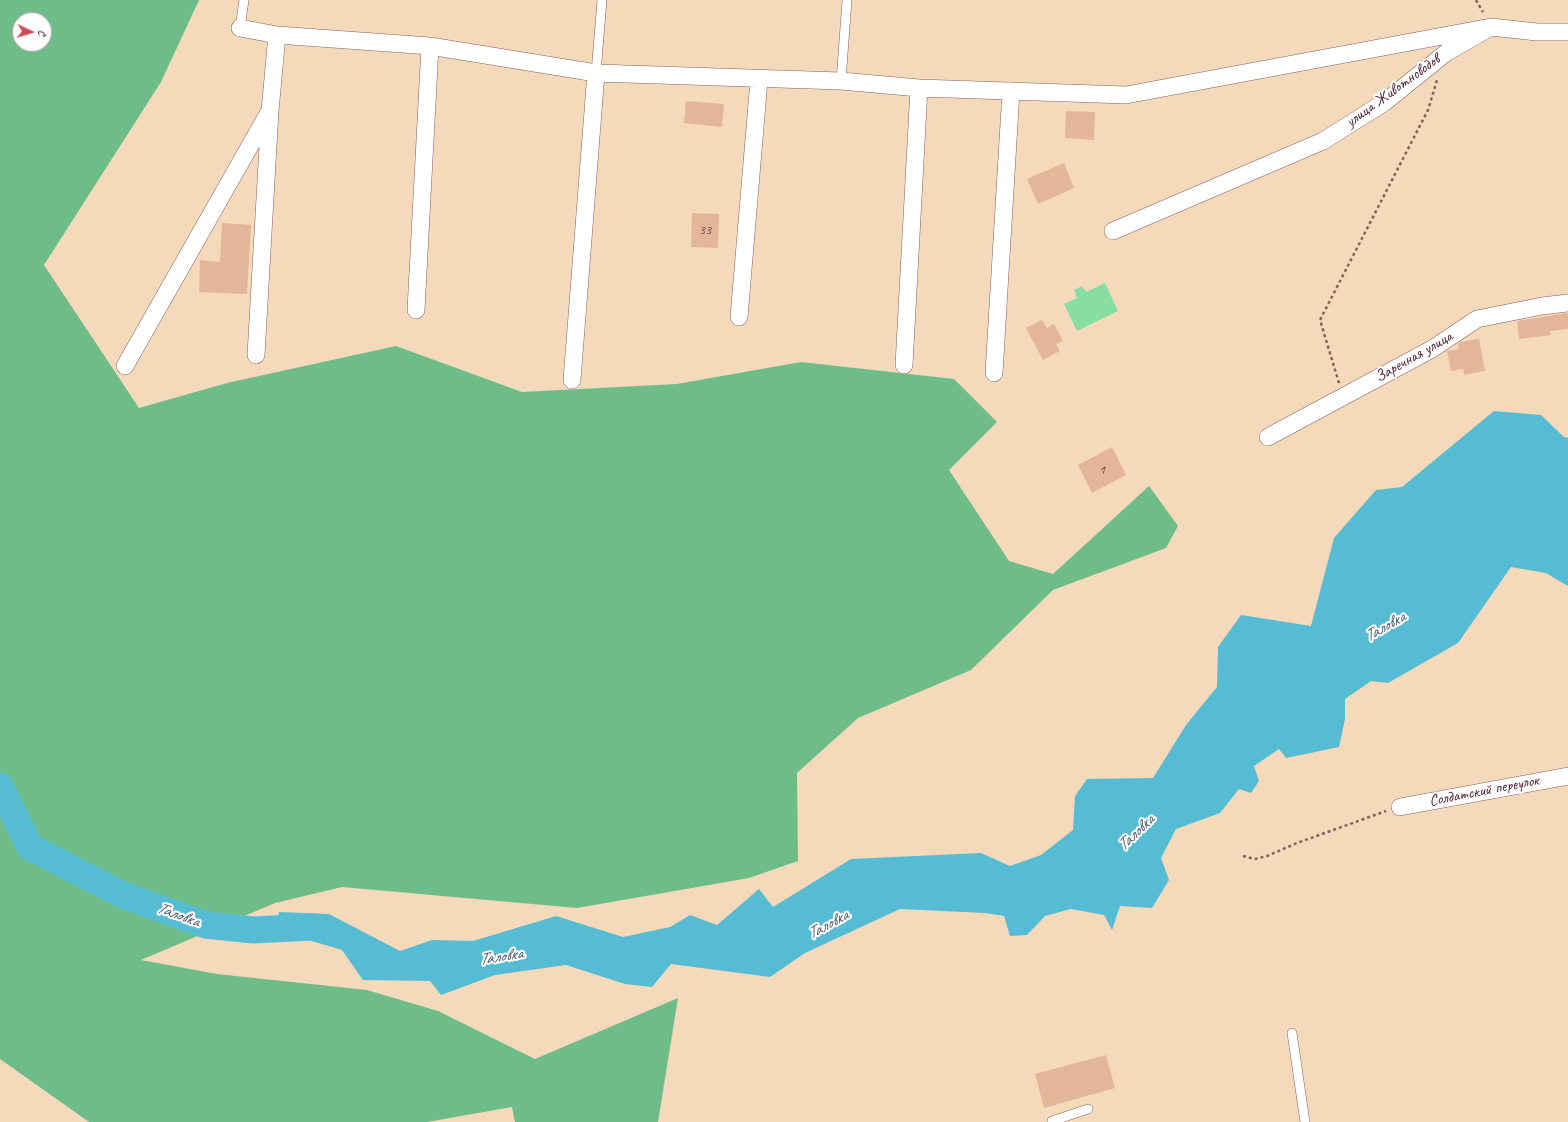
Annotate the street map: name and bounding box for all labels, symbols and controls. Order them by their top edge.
north arrow [12,12,52,52]
text: С [36,30,50,36]
street label: улица Животноводов [1342,50,1444,132]
house number: 33 [699,222,711,238]
street label: Заречная улица [1372,327,1456,387]
house number: 1 [1099,462,1105,478]
water label: Таловка [1361,607,1409,647]
street label: Солдатский переулок [1428,771,1540,811]
water label: Таловка [1113,810,1159,856]
water label: Таловка [154,898,202,932]
water label: Таловка [804,905,852,945]
water label: Таловка [478,943,524,971]

